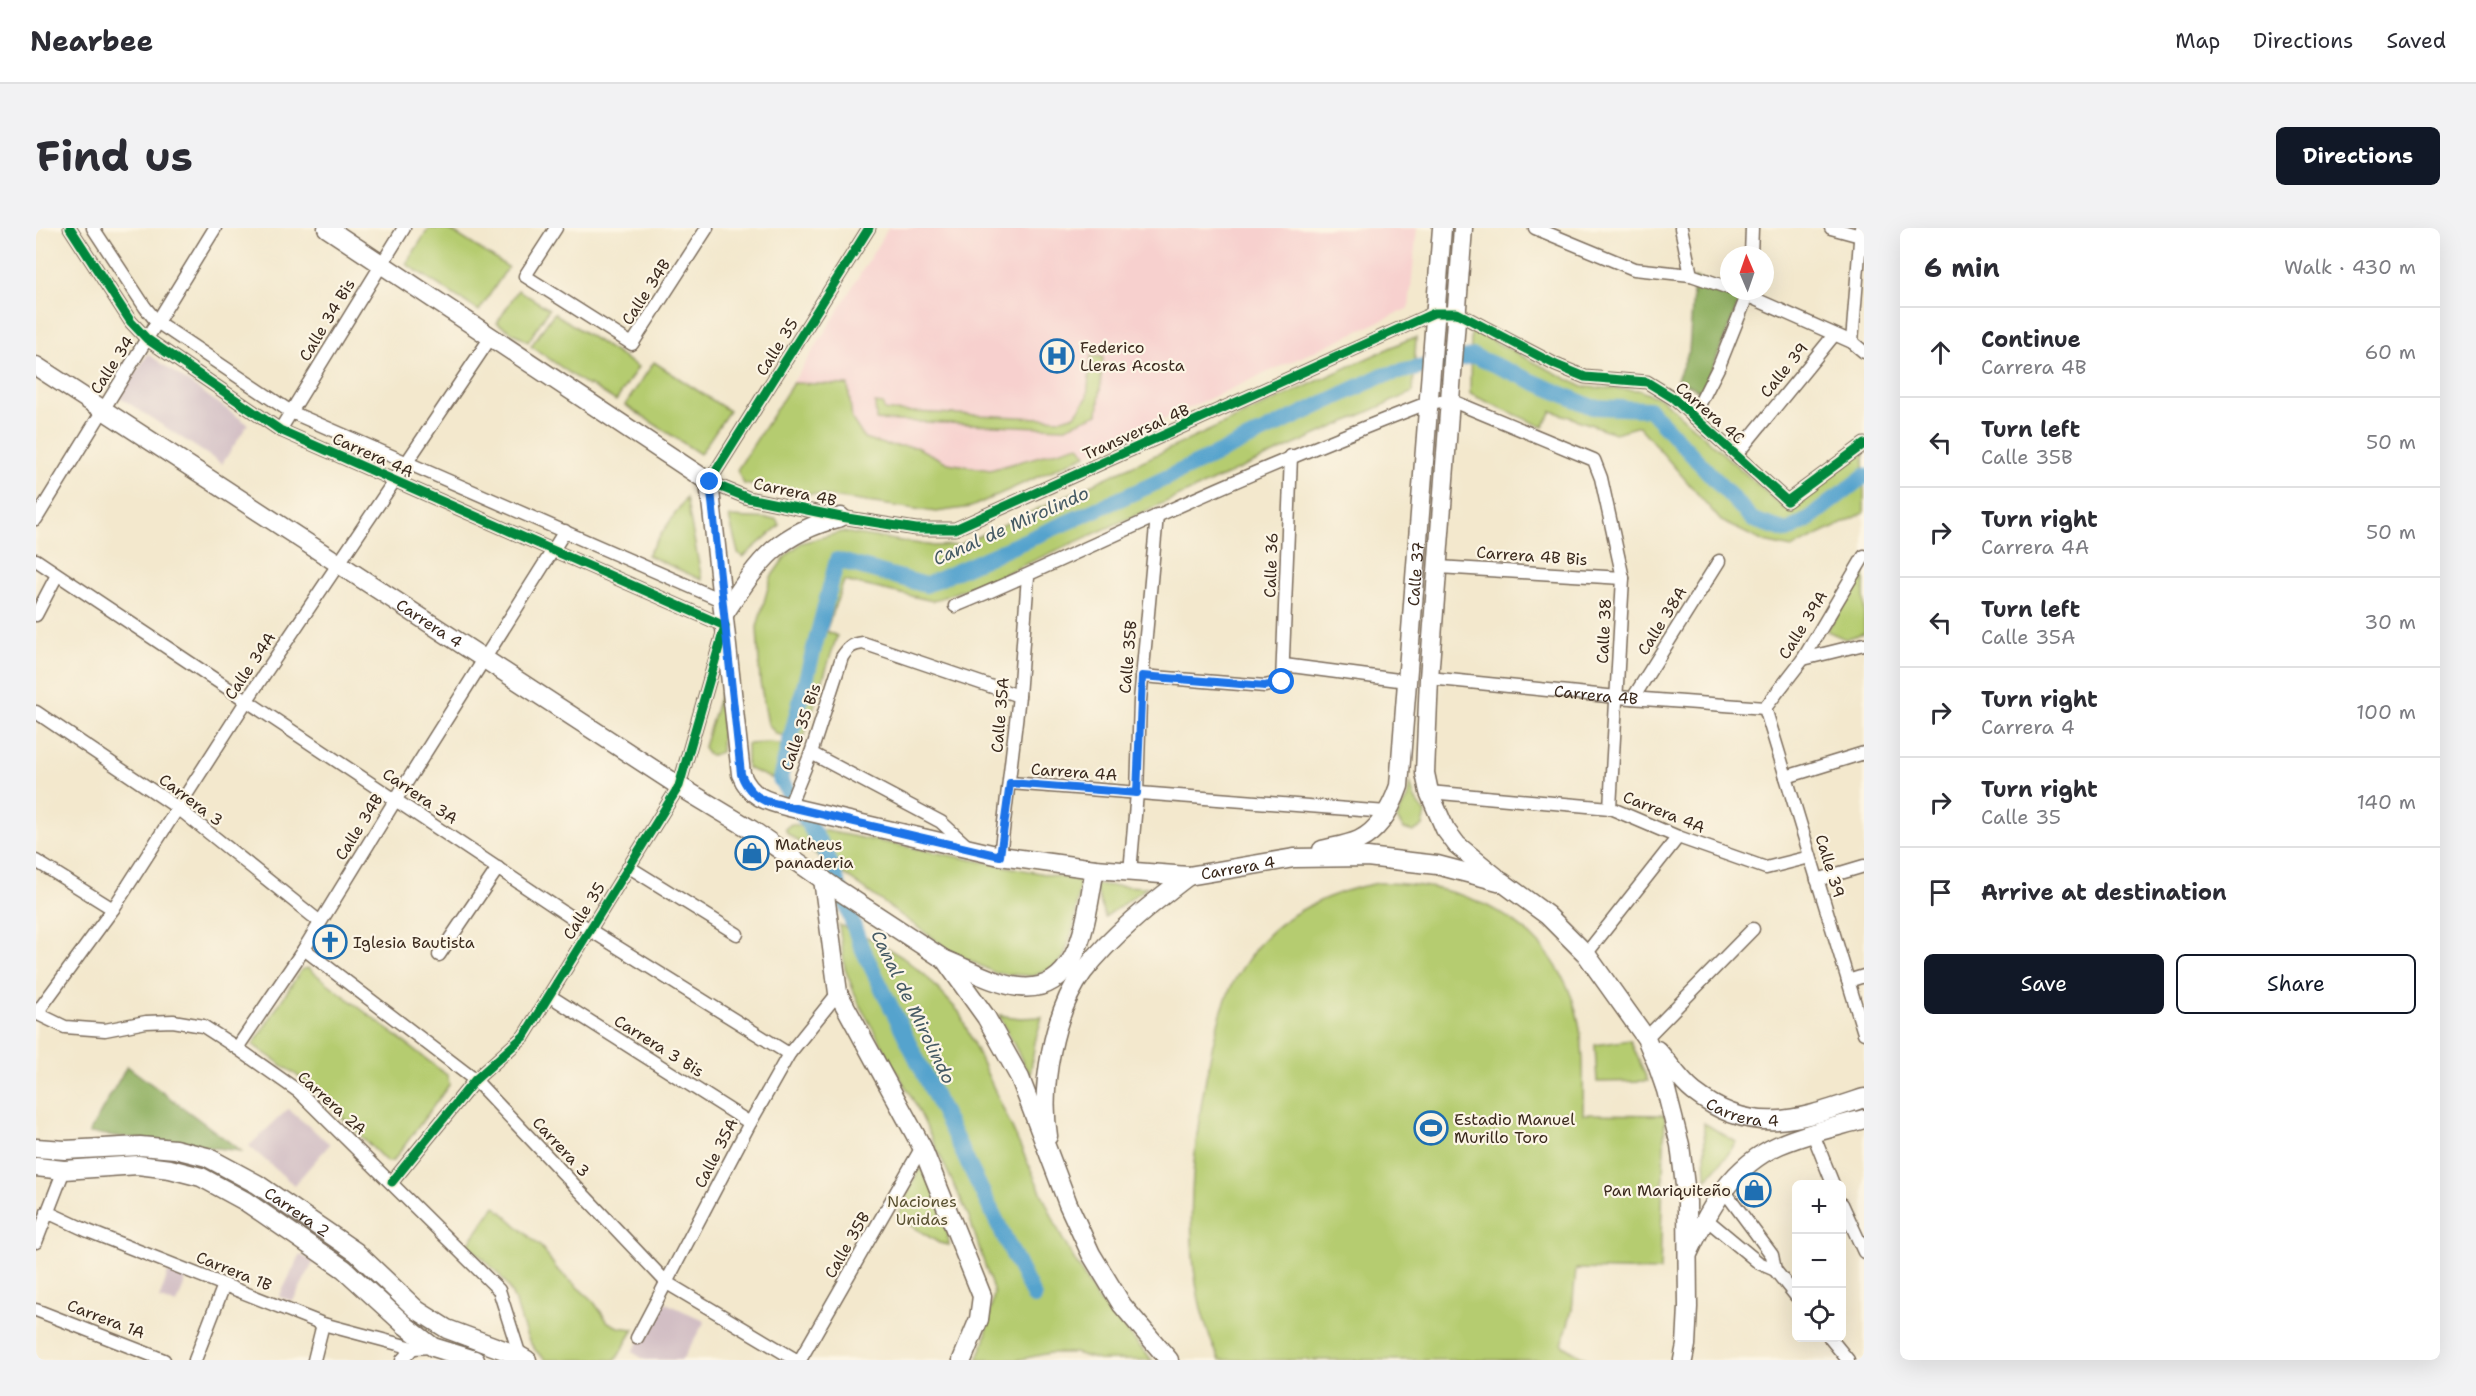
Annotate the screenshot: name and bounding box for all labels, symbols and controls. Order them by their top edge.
text: Nearbee [30,22,153,60]
text: Map [2175,27,2220,55]
text: Directions [2253,27,2353,55]
text: Saved [2386,27,2446,55]
button: Directions [2276,127,2440,185]
text: Find us [36,128,193,184]
north arrow [1720,246,1774,300]
text: 6 min [1924,250,2000,285]
text: Walk · 430 m [2284,254,2416,280]
street label: Calle 34B [617,255,675,329]
street label: Calle 34 Bis [294,275,360,365]
street label: Calle 35 [751,314,803,380]
text: Continue [1981,325,2081,354]
street label: Calle 34 [85,332,139,398]
icon: ahead [1924,336,1957,369]
place label: Federico Lleras Acosta [1080,337,1185,376]
hospital icon: Federico Lleras Acosta [1039,338,1075,374]
street label: Calle 39 [1755,338,1813,402]
text: 60 m [2364,339,2416,365]
text: Carrera 4B [1981,354,2086,380]
street label: Carrera 4C [1671,377,1749,449]
street label: Transversal 4B [1079,399,1193,465]
text: Turn left [1981,415,2080,444]
icon: left [1924,426,1957,459]
street label: Carrera 4A [329,428,417,482]
text: 50 m [2366,429,2416,455]
text: Calle 35B [1981,444,2073,470]
route end [696,468,722,494]
street label: Carrera 4B [752,473,838,511]
water label: Canal de Mirolindo [929,481,1093,571]
text: Turn right [1981,505,2098,534]
icon: right [1924,516,1957,549]
text: 50 m [2366,519,2416,545]
street label: Calle 36 [1259,532,1283,598]
text: Carrera 4A [1981,534,2089,560]
street label: Calle 37 [1402,541,1428,607]
street label: Carrera 4B Bis [1476,542,1588,570]
street label: Calle 38A [1633,583,1691,659]
street label: Calle 39A [1774,587,1832,663]
street label: Carrera 4 [392,594,467,652]
text: Turn left [1981,595,2080,624]
street label: Calle 38 [1592,598,1616,664]
icon: left [1924,606,1957,639]
text: 30 m [2364,609,2416,635]
street label: Calle 35B [1114,619,1142,695]
text: Calle 35A [1981,624,2076,650]
street label: Calle 34A [220,628,280,704]
route start [1268,668,1294,694]
street label: Calle 35A [986,676,1014,754]
street label: Calle 35 Bis [776,680,826,773]
street label: Carrera 4B [1553,680,1639,709]
text: Turn right [1981,685,2098,714]
icon: right [1924,696,1957,729]
text: 100 m [2356,699,2416,725]
text: Carrera 4 [1981,714,2075,740]
street label: Carrera 4A [1030,759,1118,785]
street label: Carrera 3A [378,763,462,829]
street label: Carrera 3 [155,769,227,831]
text: Turn right [1981,775,2098,804]
street label: Carrera 4A [1620,786,1708,838]
icon: right [1924,786,1957,819]
text: 140 m [2357,789,2416,815]
street label: Calle 34B [330,790,388,864]
text: Calle 35 [1981,804,2061,830]
street label: Calle 39 [1810,832,1850,900]
place label: Matheus panaderia [775,834,854,873]
shop icon: Matheus panaderia [734,835,770,871]
street label: Carrera 4 [1199,851,1277,884]
icon: arrive [1924,876,1957,909]
street label: Calle 35 [558,878,610,944]
text: Arrive at destination [1981,878,2227,907]
church icon: Iglesia Bautista [312,924,348,960]
water label: Canal de Mirolindo [865,926,961,1088]
place label: Iglesia Bautista [353,932,475,953]
button: Save [1924,954,2164,1014]
button: Share [2176,954,2416,1014]
street label: Carrera 3 Bis [610,1010,708,1082]
street label: Carrera 2A [293,1066,371,1140]
street label: Carrera 4 [1702,1093,1779,1131]
place label: Estadio Manuel Murillo Toro [1454,1109,1575,1148]
sports icon: Estadio Manuel Murillo Toro [1413,1110,1449,1146]
street label: Carrera 3 [528,1112,594,1182]
street label: Calle 35A [689,1115,743,1191]
shop icon: Pan Mariquiteño [1736,1172,1772,1208]
place label: Pan Mariquiteño [1603,1180,1731,1201]
map controls [1792,1180,1846,1342]
button: + [1792,1180,1846,1234]
street label: Carrera 2 [260,1182,334,1242]
park label: Naciones Unidas [887,1191,957,1230]
street label: Calle 35B [820,1208,874,1282]
button: − [1792,1234,1846,1288]
street label: Carrera 1B [193,1246,275,1296]
button: locate [1792,1288,1846,1342]
street label: Carrera 1A [64,1295,148,1343]

